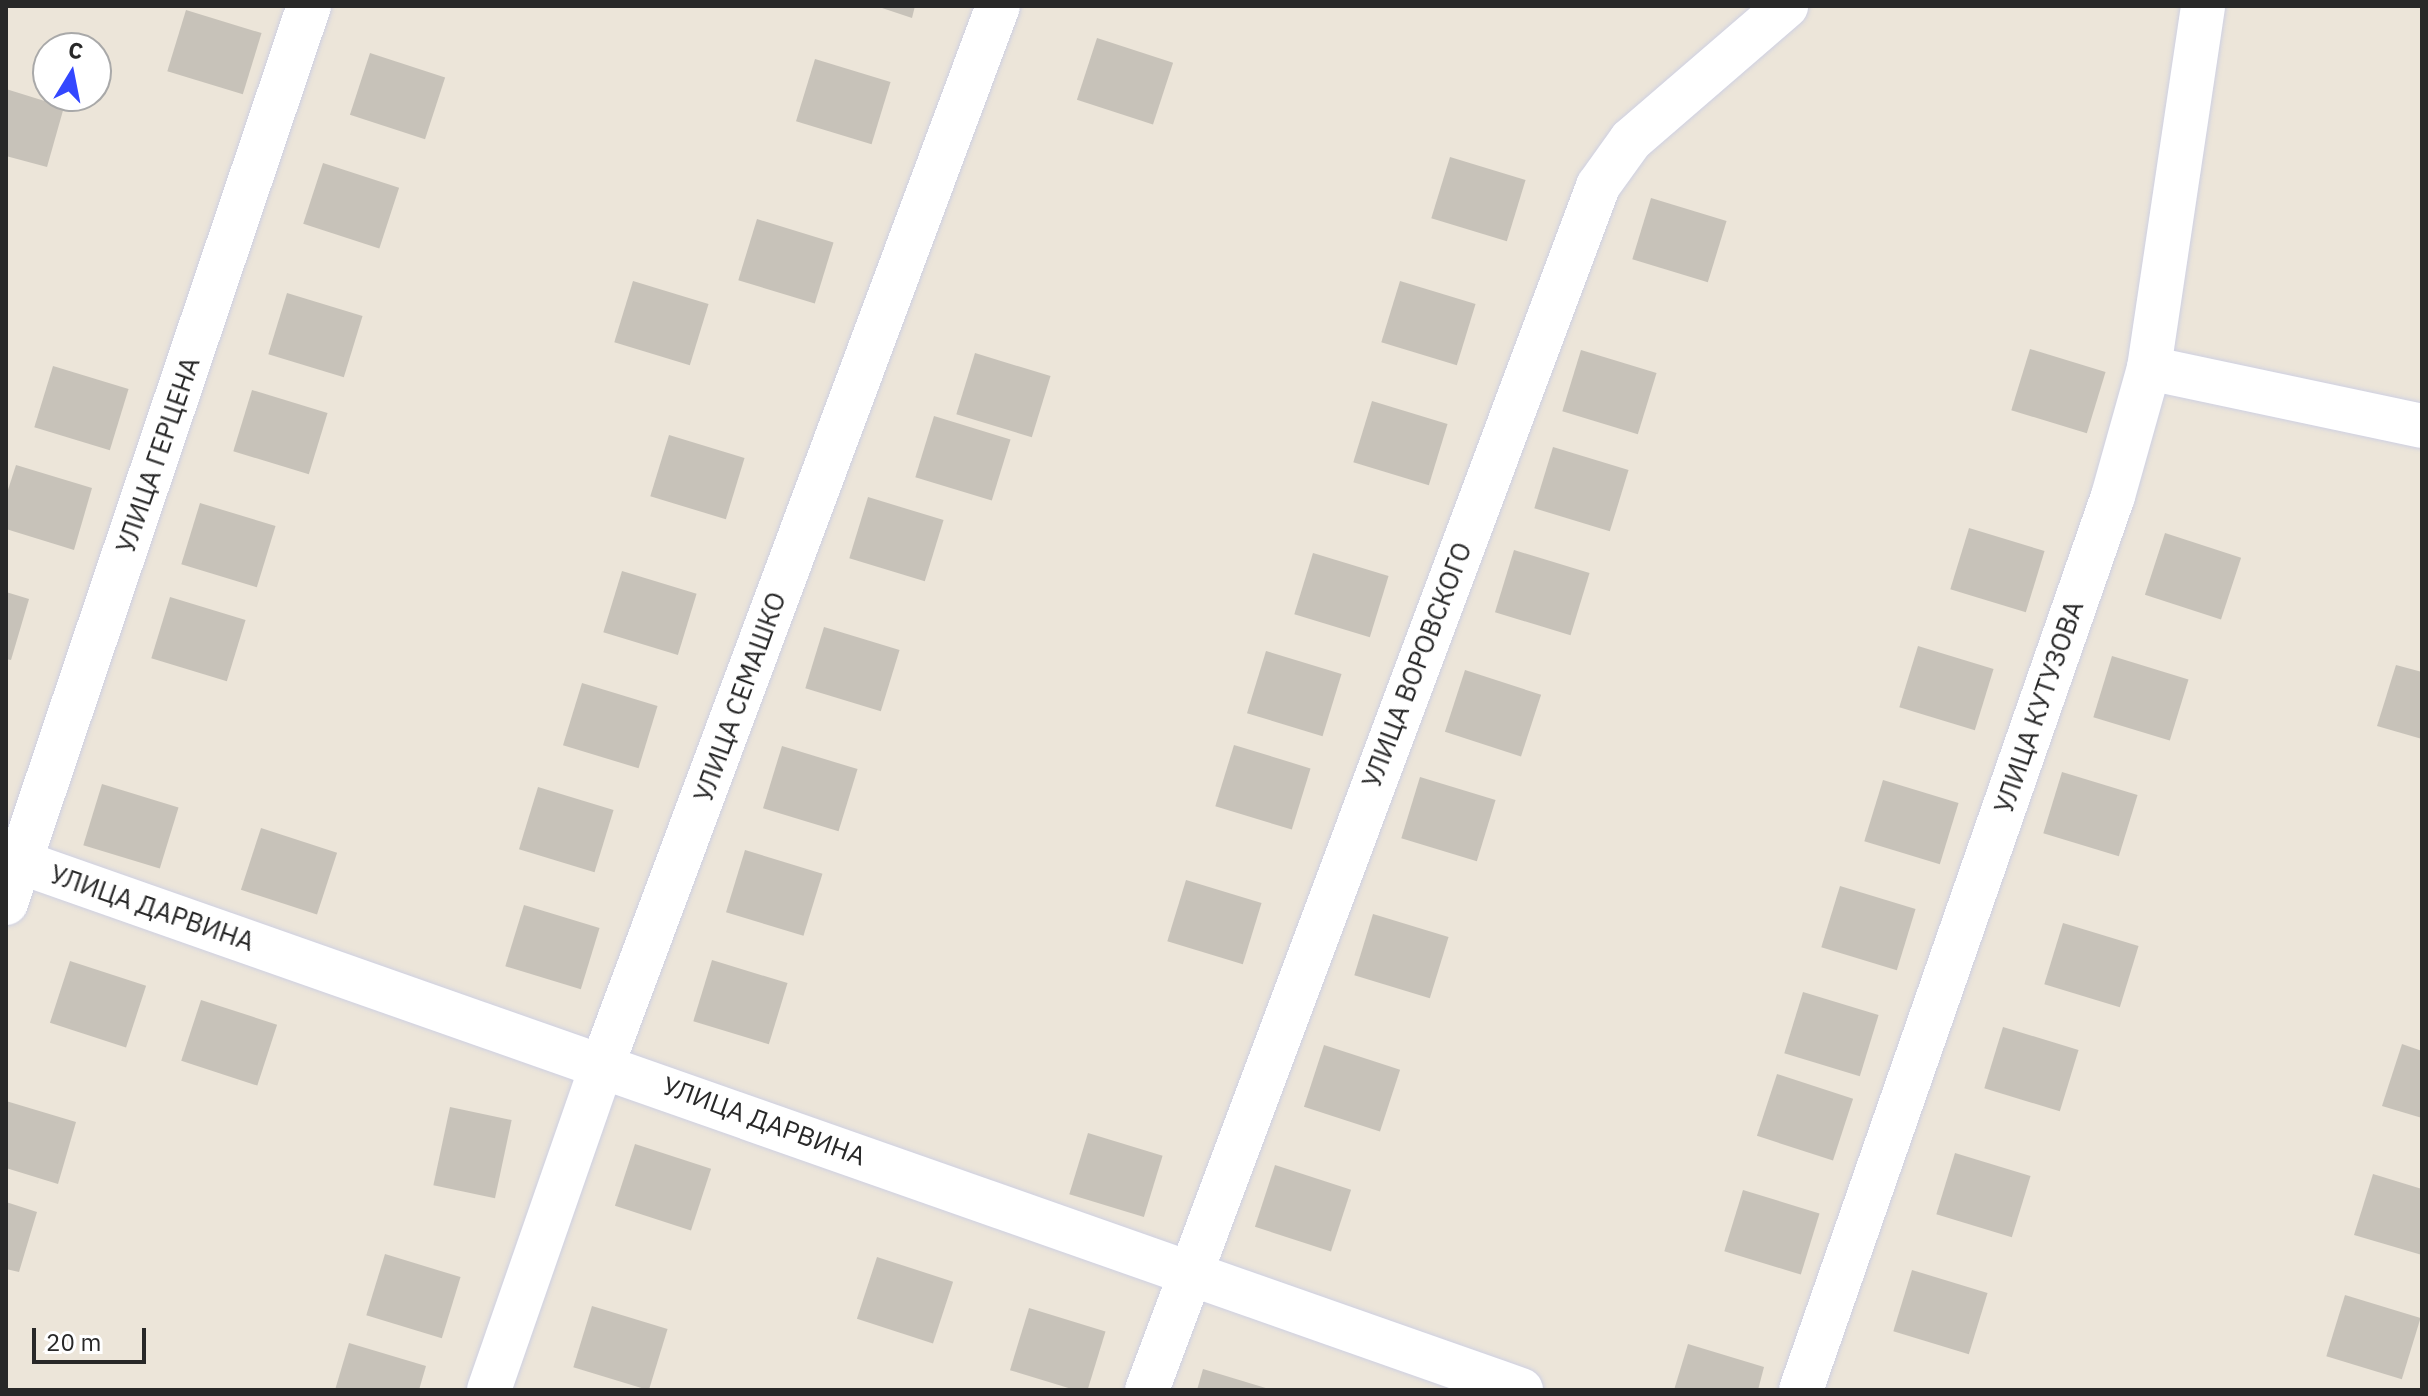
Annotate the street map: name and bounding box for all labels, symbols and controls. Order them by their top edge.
north arrow [32,32,112,112]
text: С [66,34,85,65]
street label: УЛИЦА ГЕРЦЕНА [110,353,206,557]
street label: УЛИЦА ВОРОВСКОГО [1356,538,1478,792]
street label: УЛИЦА СЕМАШКО [688,588,792,806]
street label: УЛИЦА КУТУЗОВА [1988,597,2090,817]
street label: УЛИЦА ДАРВИНА [46,858,258,958]
street label: УЛИЦА ДАРВИНА [658,1070,870,1172]
scale bar [36,1312,150,1362]
text: 20 m [46,1326,101,1358]

